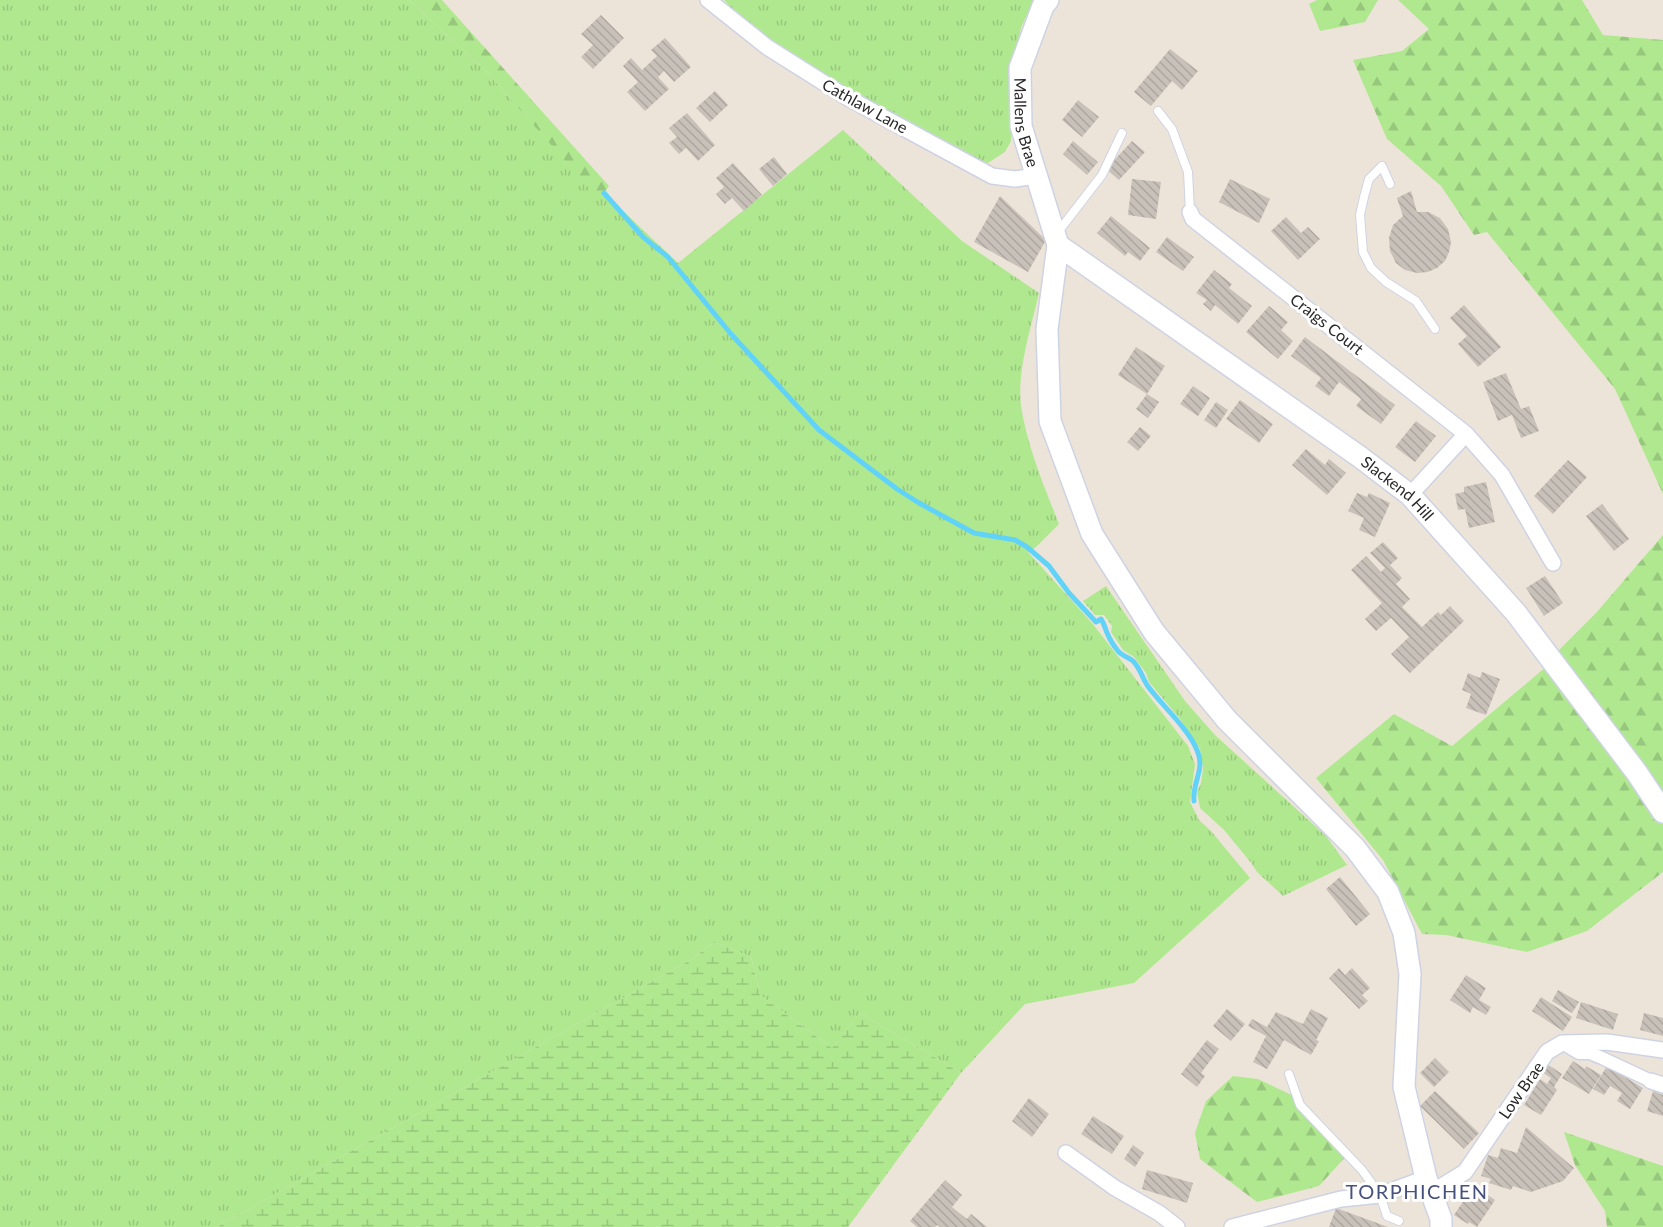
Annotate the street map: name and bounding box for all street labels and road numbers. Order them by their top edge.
street label: Cathlaw Lane [819,74,911,137]
street label: Mallens Brae [1011,77,1043,169]
street label: Craigs Court [1287,289,1368,358]
street label: Slackend Hill [1358,452,1438,524]
street label: Low Brae [1494,1058,1547,1122]

